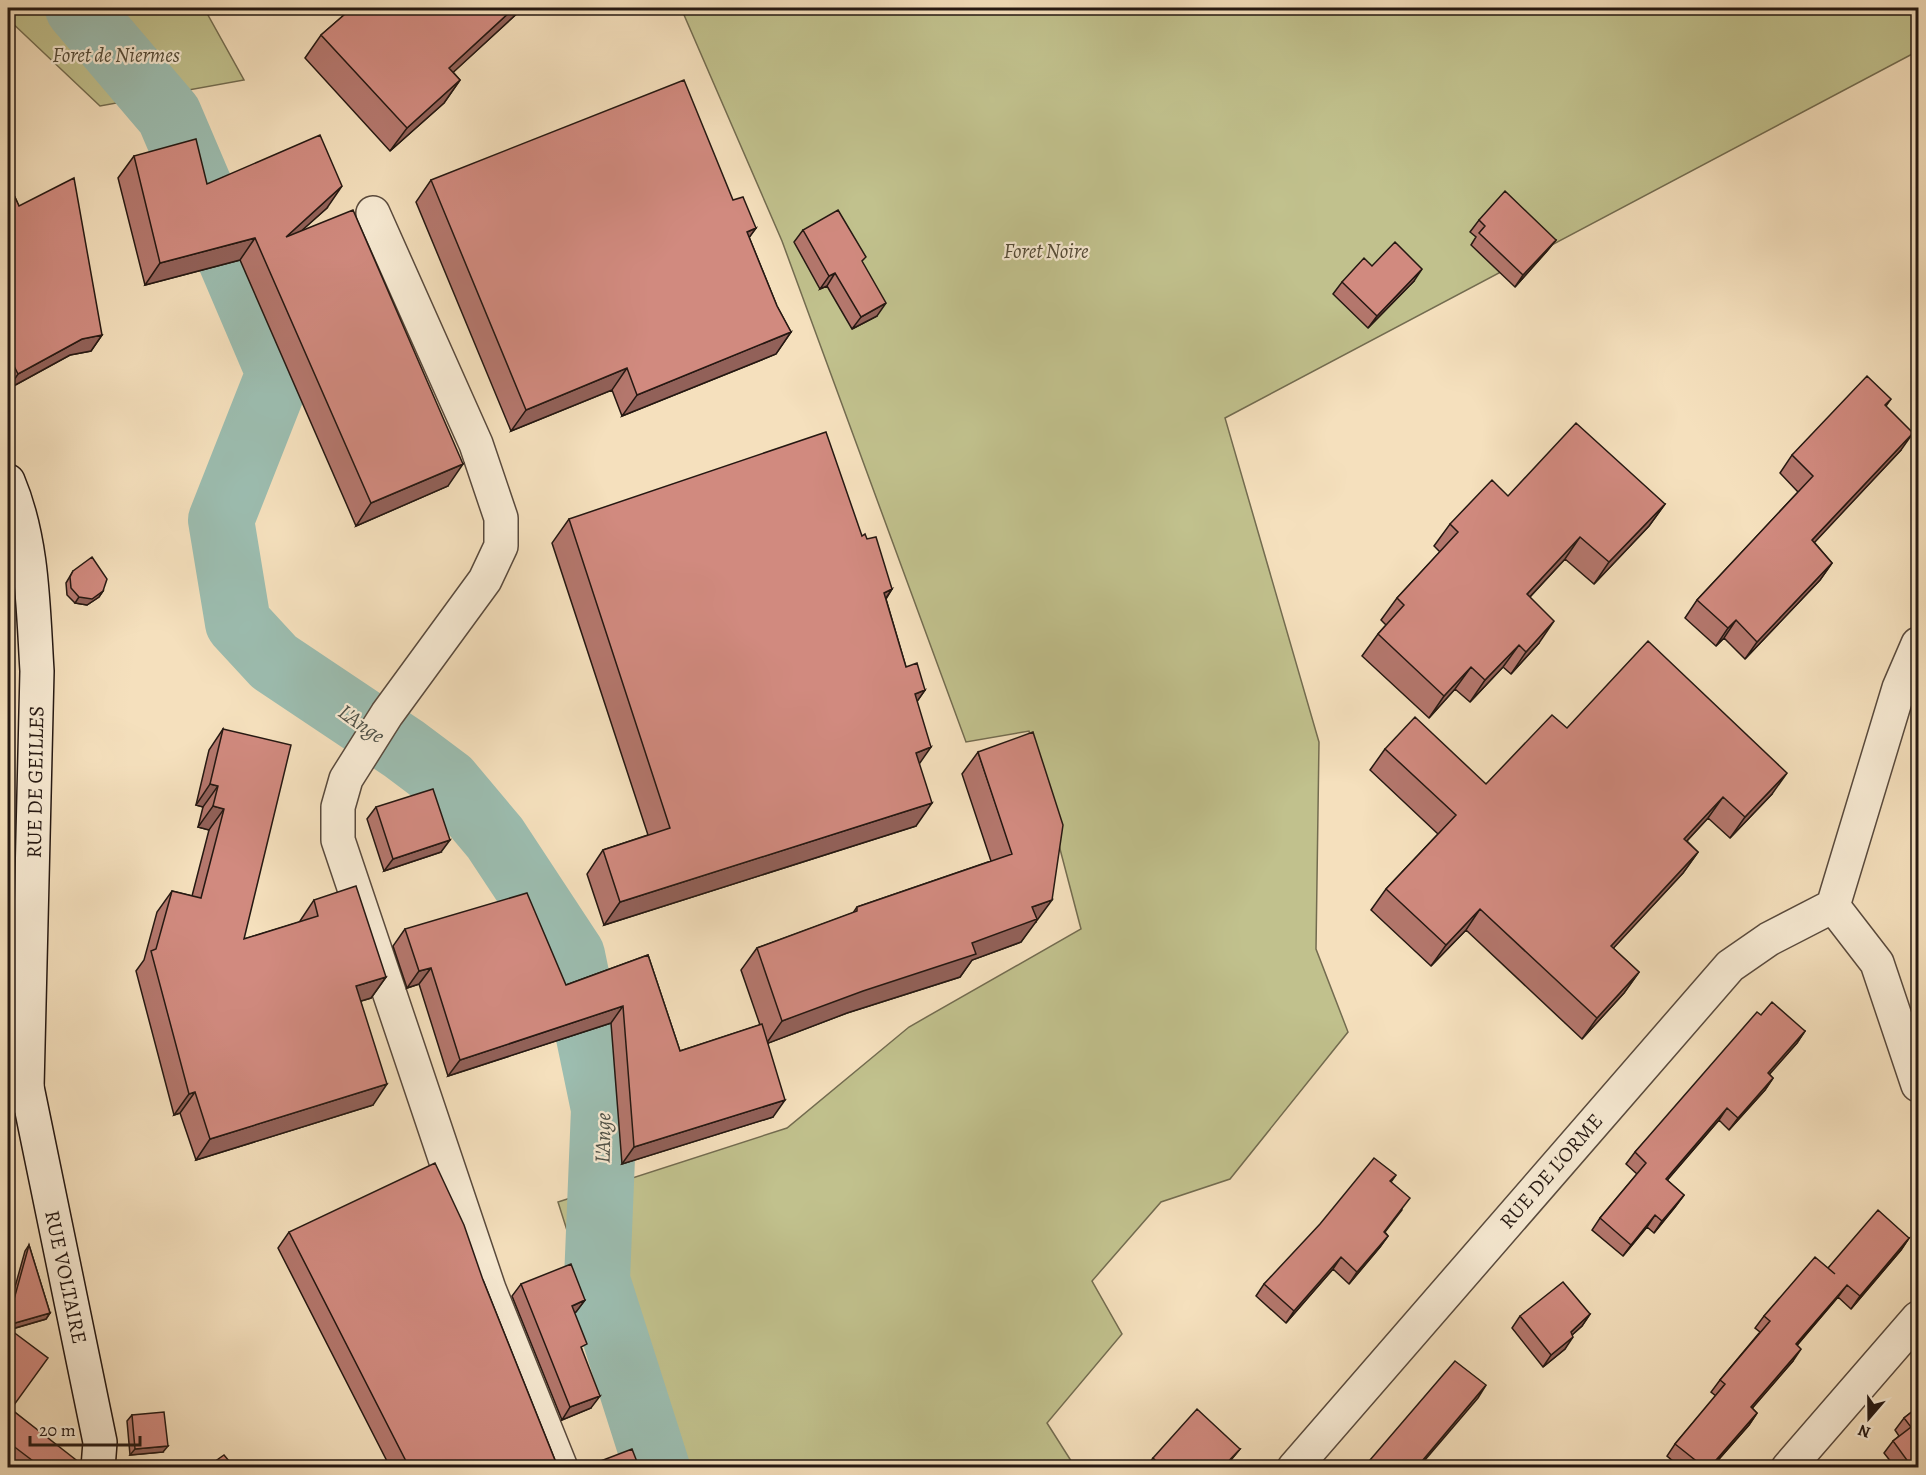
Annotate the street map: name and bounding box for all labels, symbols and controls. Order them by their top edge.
park label: Foret de Niermes [52,41,180,69]
park label: Foret Noire [1004,237,1089,265]
water label: L'Ange [332,697,391,751]
street label: RUE DE GEILLES [20,705,50,859]
street label: RUE DE L'ORME [1493,1107,1609,1235]
water label: L'Ange [588,1112,618,1164]
street label: RUE VOLTAIRE [38,1208,94,1346]
north arrow [1839,1388,1899,1448]
scale bar [30,1409,140,1447]
text: 20 m [39,1418,76,1442]
text: N [1855,1419,1873,1443]

